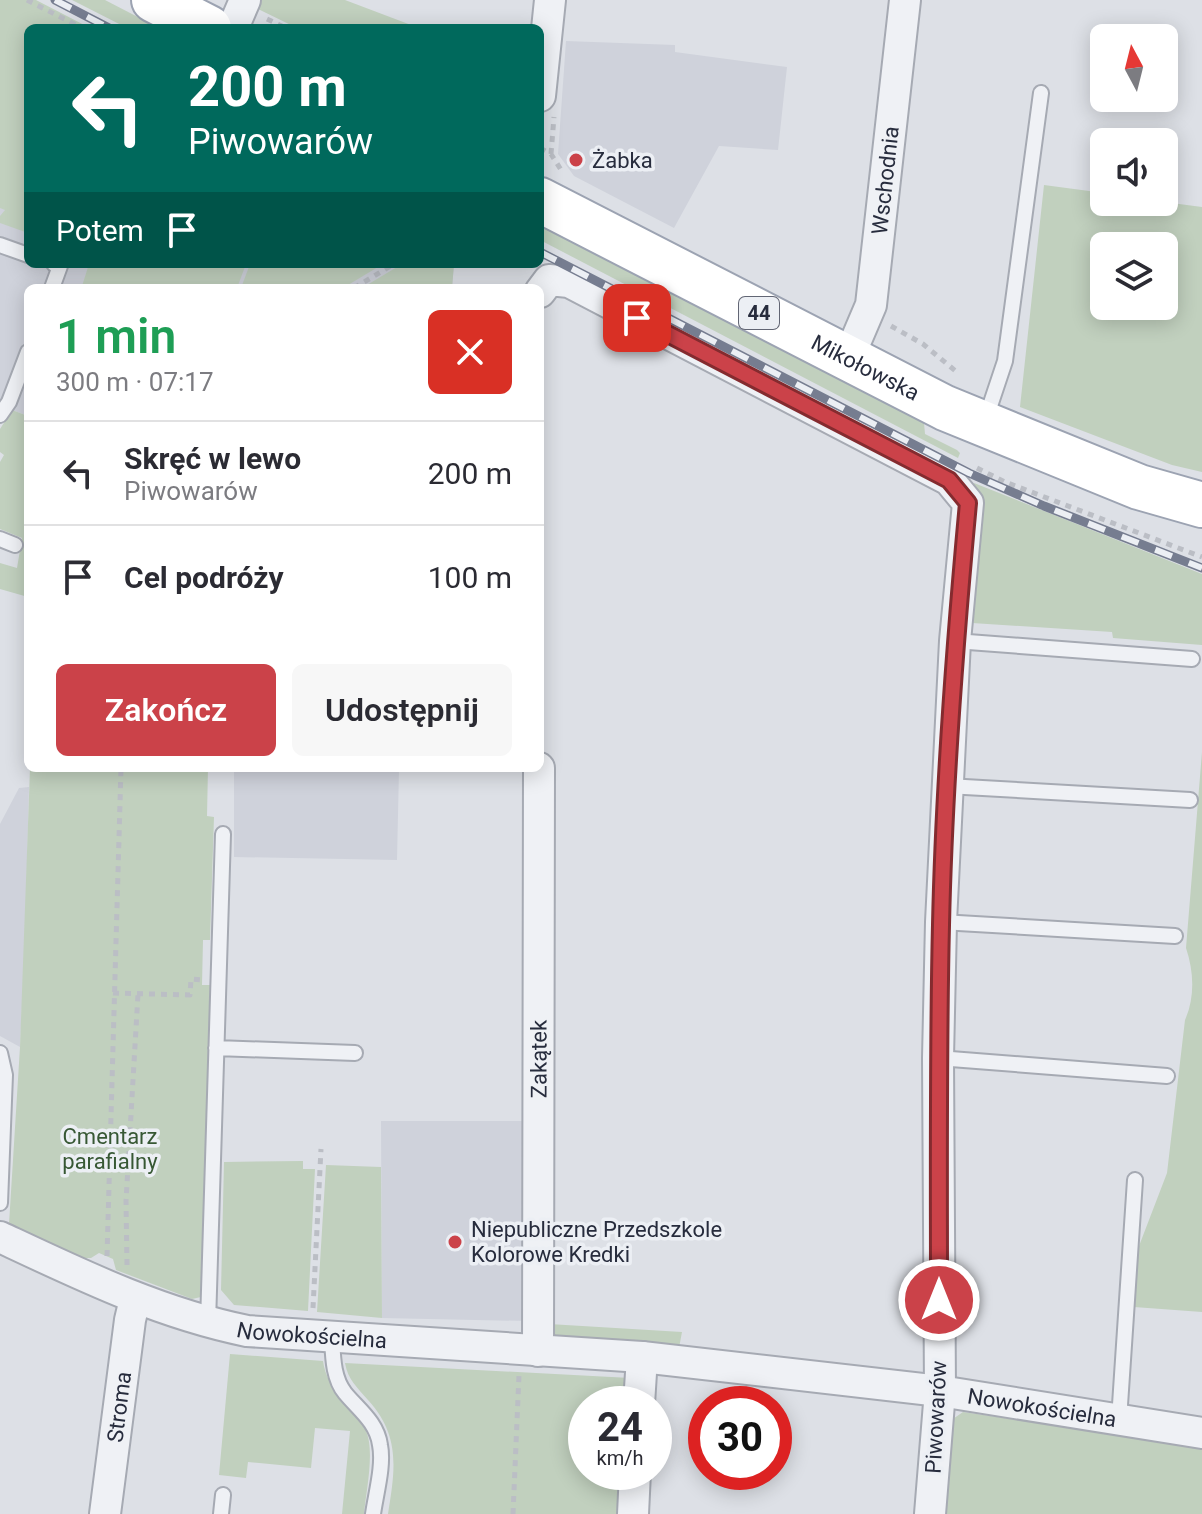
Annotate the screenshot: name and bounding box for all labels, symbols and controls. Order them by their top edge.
north arrow [1090,24,1178,112]
map controls [1090,24,1178,320]
text: 200 m [188,54,347,120]
icon: left [56,56,160,160]
text: Piwowarów [188,121,373,163]
street label: Wschodnia [866,125,903,236]
button: sound [1090,128,1178,216]
place label: Żabka [592,148,653,173]
marker: Żabka [567,151,585,169]
icon: arrive [160,208,204,252]
text: Potem [56,213,144,248]
button: layers [1090,232,1178,320]
pin [603,284,671,352]
icon: arrive [615,296,659,340]
road number: 44 [739,297,779,329]
text: 1 min [56,308,176,365]
button: close [428,310,512,394]
street label: Mikołowska [807,329,924,405]
text: 300 m · 07:17 [56,367,214,397]
text: Skręć w lewo [124,441,301,476]
icon: left [56,451,100,495]
text: 200 m [428,456,512,491]
text: Piwowarów [124,476,258,506]
icon: arrive [56,555,100,599]
text: Cel podróży [124,560,284,595]
text: 100 m [428,560,512,595]
button: Zakończ [56,664,276,756]
button: Udostępnij [292,664,512,756]
street label: Zakątek [526,1019,551,1098]
park label: Cmentarz parafialny [62,1124,158,1174]
place label: Niepubliczne Przedszkole Kolorowe Kredki [471,1217,722,1267]
marker: Niepubliczne Przedszkole Kolorowe Kredki [446,1233,464,1251]
position arrow [897,1258,981,1342]
street label: Nowokościelna [234,1317,388,1353]
street label: Piwowarów [921,1359,951,1474]
street label: Stroma [102,1370,136,1444]
street label: Nowokościelna [966,1383,1118,1432]
speed limit sign: 30 [688,1386,792,1490]
text: 24 [597,1404,643,1451]
text: km/h [597,1446,643,1470]

